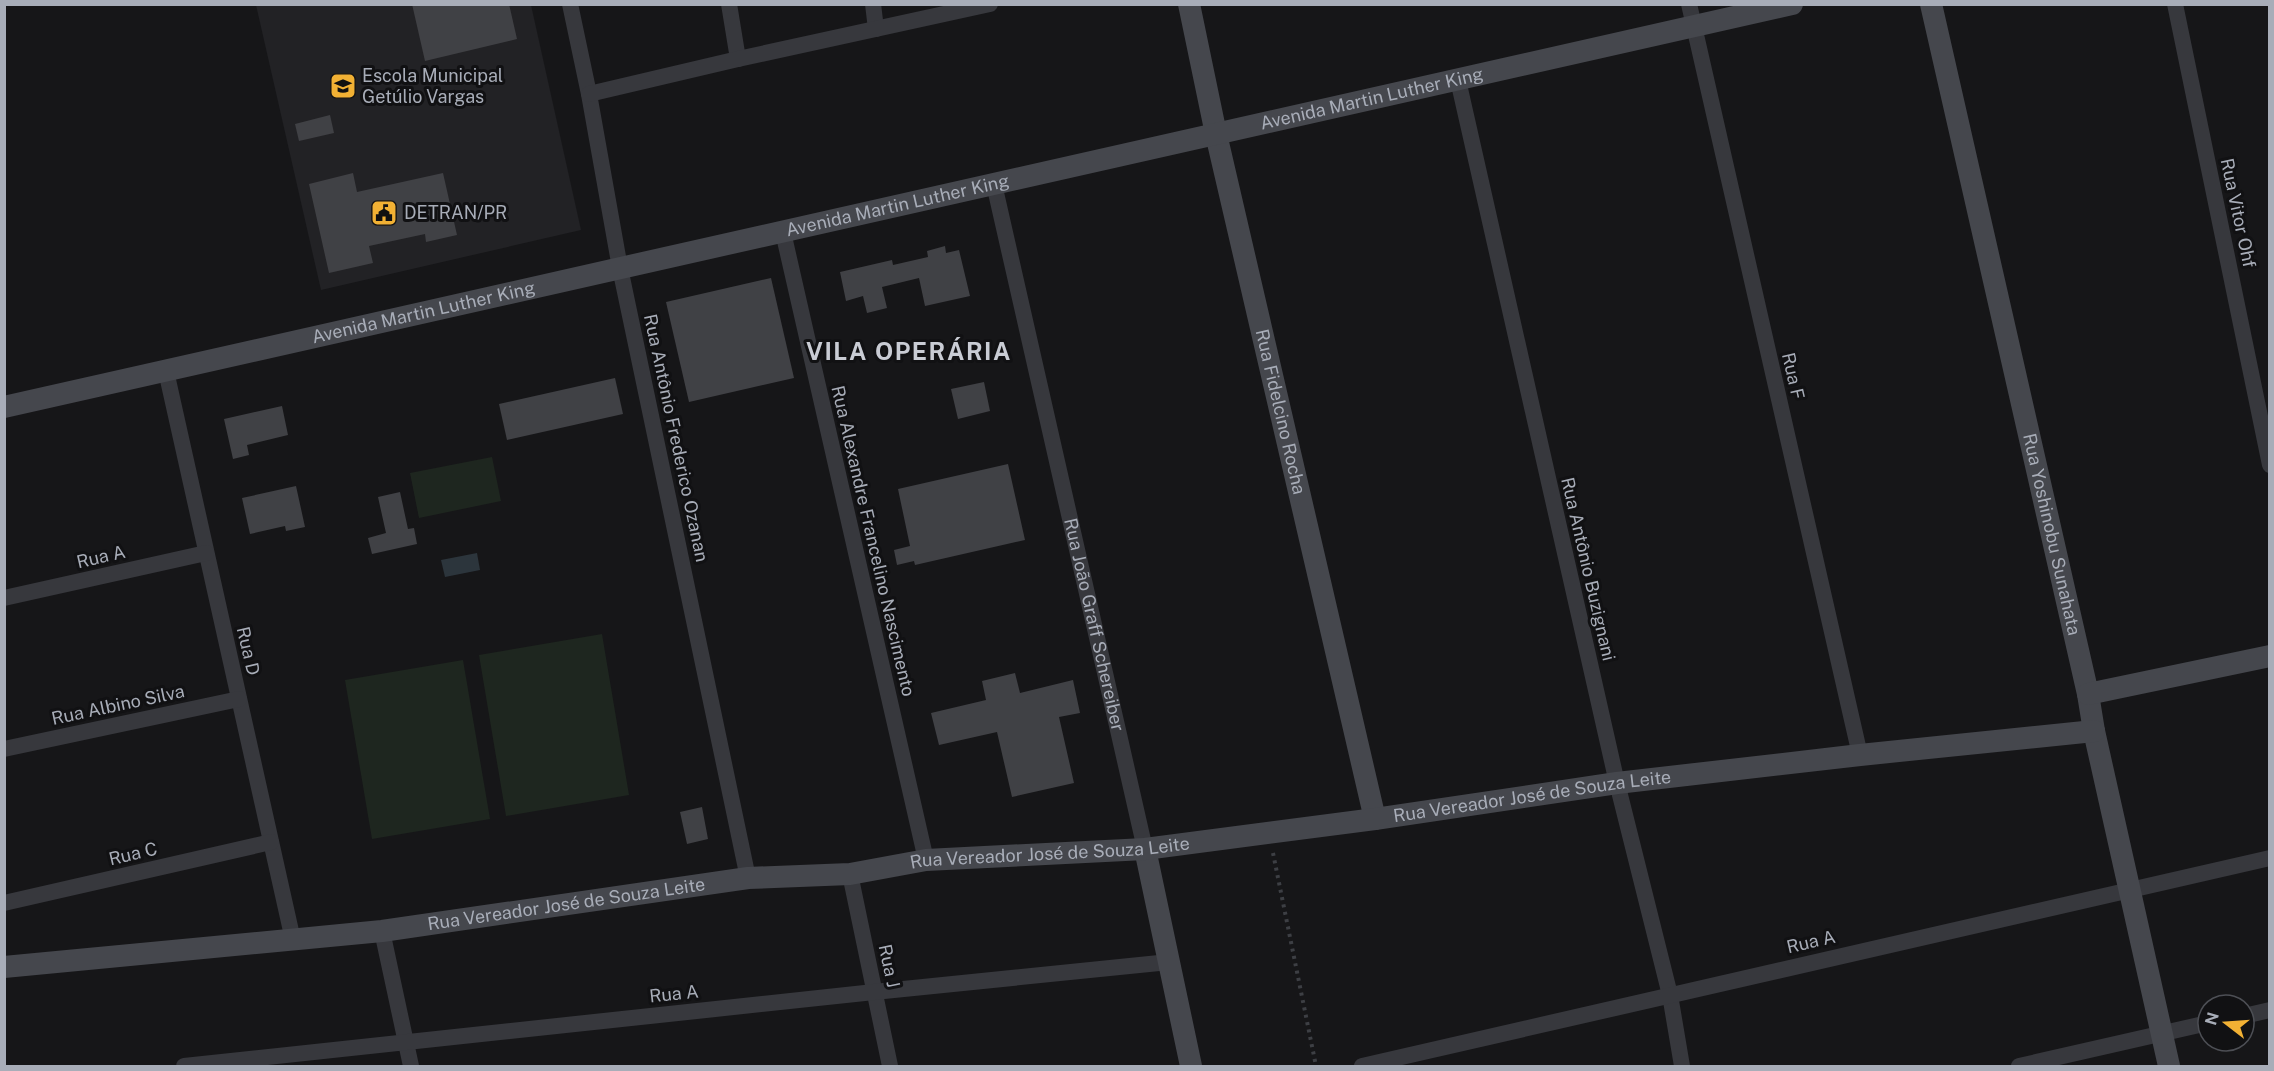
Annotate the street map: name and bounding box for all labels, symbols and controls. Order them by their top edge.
street label: Avenida Martin Luther King [1258,63,1485,134]
place label: Escola Municipal Getúlio Vargas [362,65,503,107]
school or university icon: Escola Municipal Getúlio Vargas [328,71,358,101]
street label: Rua Vitor Ohf [2217,156,2260,270]
street label: Avenida Martin Luther King [784,170,1011,240]
public building icon: DETRAN/PR [369,198,399,228]
place label: DETRAN/PR [404,202,507,223]
street label: Avenida Martin Luther King [310,277,537,347]
street label: Rua Antônio Frederico Ozanan [640,312,713,564]
street label: Rua Fidelcino Rocha [1252,327,1310,496]
district label: VILA OPERÁRIA [806,337,1012,365]
street label: Rua F [1778,350,1809,401]
street label: Rua Alexandre Francelino Nascimento [827,383,920,698]
street label: Rua Yoshinobu Sunahata [2019,431,2085,637]
street label: Rua Antônio Buzignani [1557,475,1620,663]
street label: Rua João Graff Schereiber [1060,516,1129,733]
street label: Rua A [74,541,128,572]
street label: Rua D [233,625,264,677]
street label: Rua Albino Silva [49,680,186,729]
street label: Rua Vereador José de Souza Leite [1392,766,1672,826]
street label: Rua Vereador José de Souza Leite [908,832,1191,873]
street label: Rua C [107,838,159,869]
street label: Rua Vereador José de Souza Leite [426,873,707,934]
street label: Rua A [1784,926,1838,957]
street label: Rua J [875,942,904,990]
street label: Rua A [648,980,700,1007]
north arrow [2196,993,2256,1053]
text: N [2201,1010,2223,1028]

